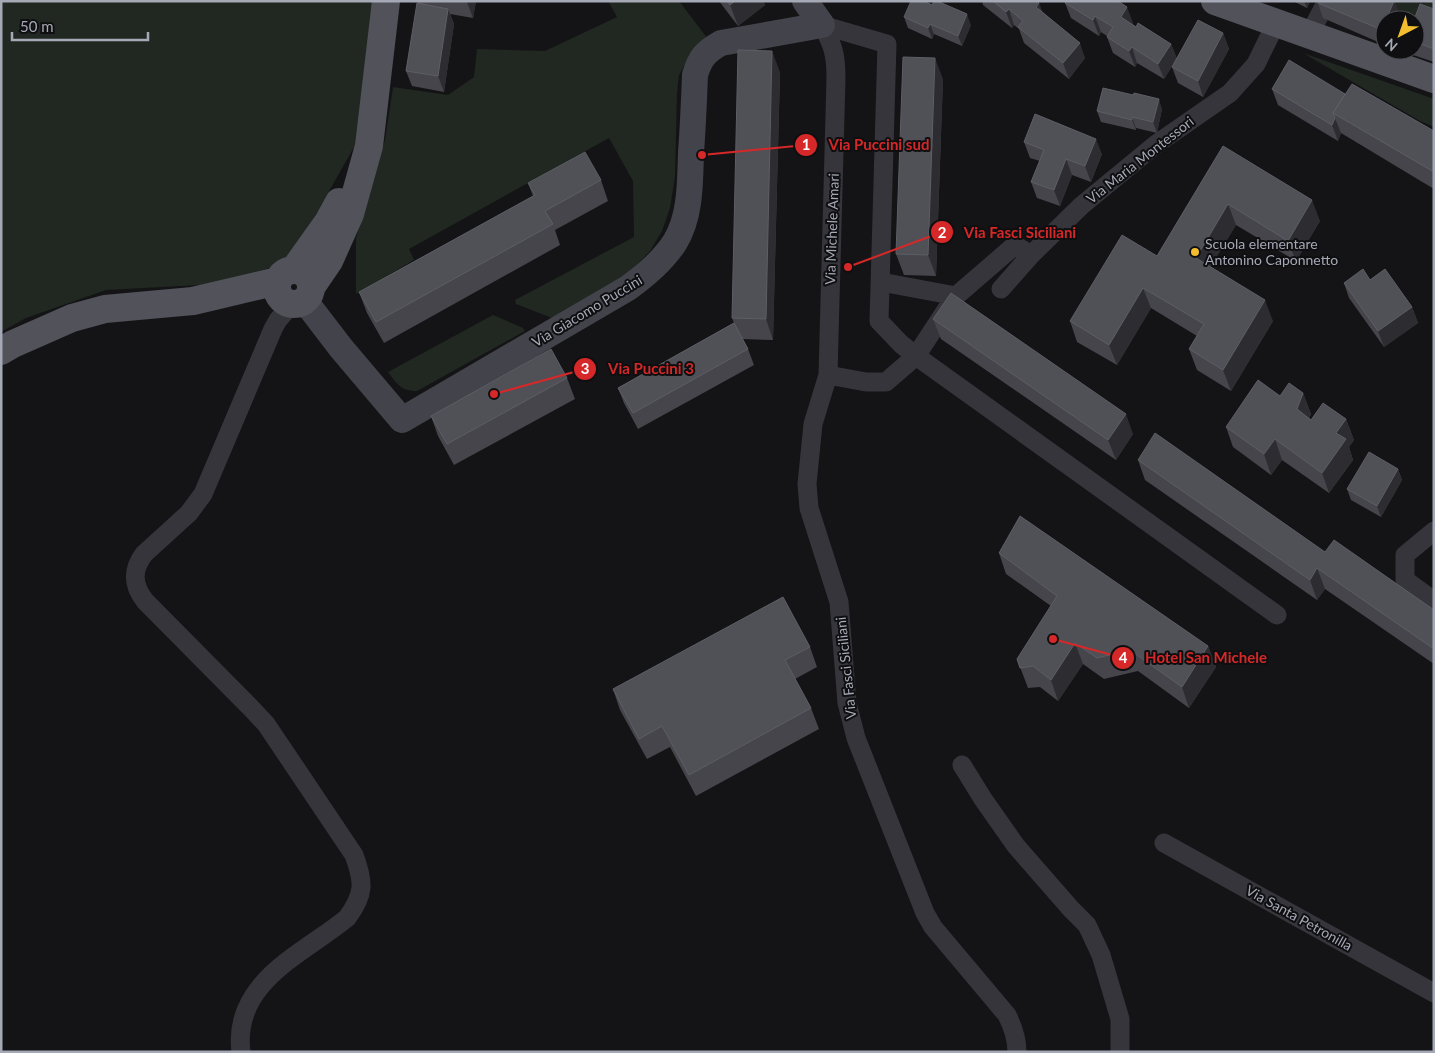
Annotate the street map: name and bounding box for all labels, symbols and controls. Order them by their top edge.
scale bar [12,10,149,42]
north arrow [1375,10,1425,60]
text: 50 m [20,17,54,35]
text: N [1381,35,1401,55]
street label: Via Maria Montessori [1083,112,1197,207]
callout: Via Puccini sud [794,130,939,160]
text: 1 [802,135,810,153]
text: Via Puccini sud [828,135,929,153]
street label: Via Michele Amari [821,173,842,285]
callout: Via Fasci Siciliani [929,217,1087,247]
text: 2 [938,223,947,241]
text: Via Fasci Siciliani [963,223,1076,241]
place label: Scuola elementare Antonino Caponnetto [1205,235,1338,268]
marker: Scuola elementare Antonino Caponnetto [1189,246,1201,258]
street label: Via Giacomo Puccini [529,271,645,350]
callout: Via Puccini 3 [573,354,704,384]
text: 3 [581,359,589,377]
text: Via Puccini 3 [607,359,694,377]
street label: Via Fasci Siciliani [832,616,859,720]
callout: Hotel San Michele [1110,643,1277,673]
text: 4 [1119,648,1128,666]
text: Hotel San Michele [1145,648,1267,666]
street label: Via Santa Petronilla [1243,881,1355,954]

